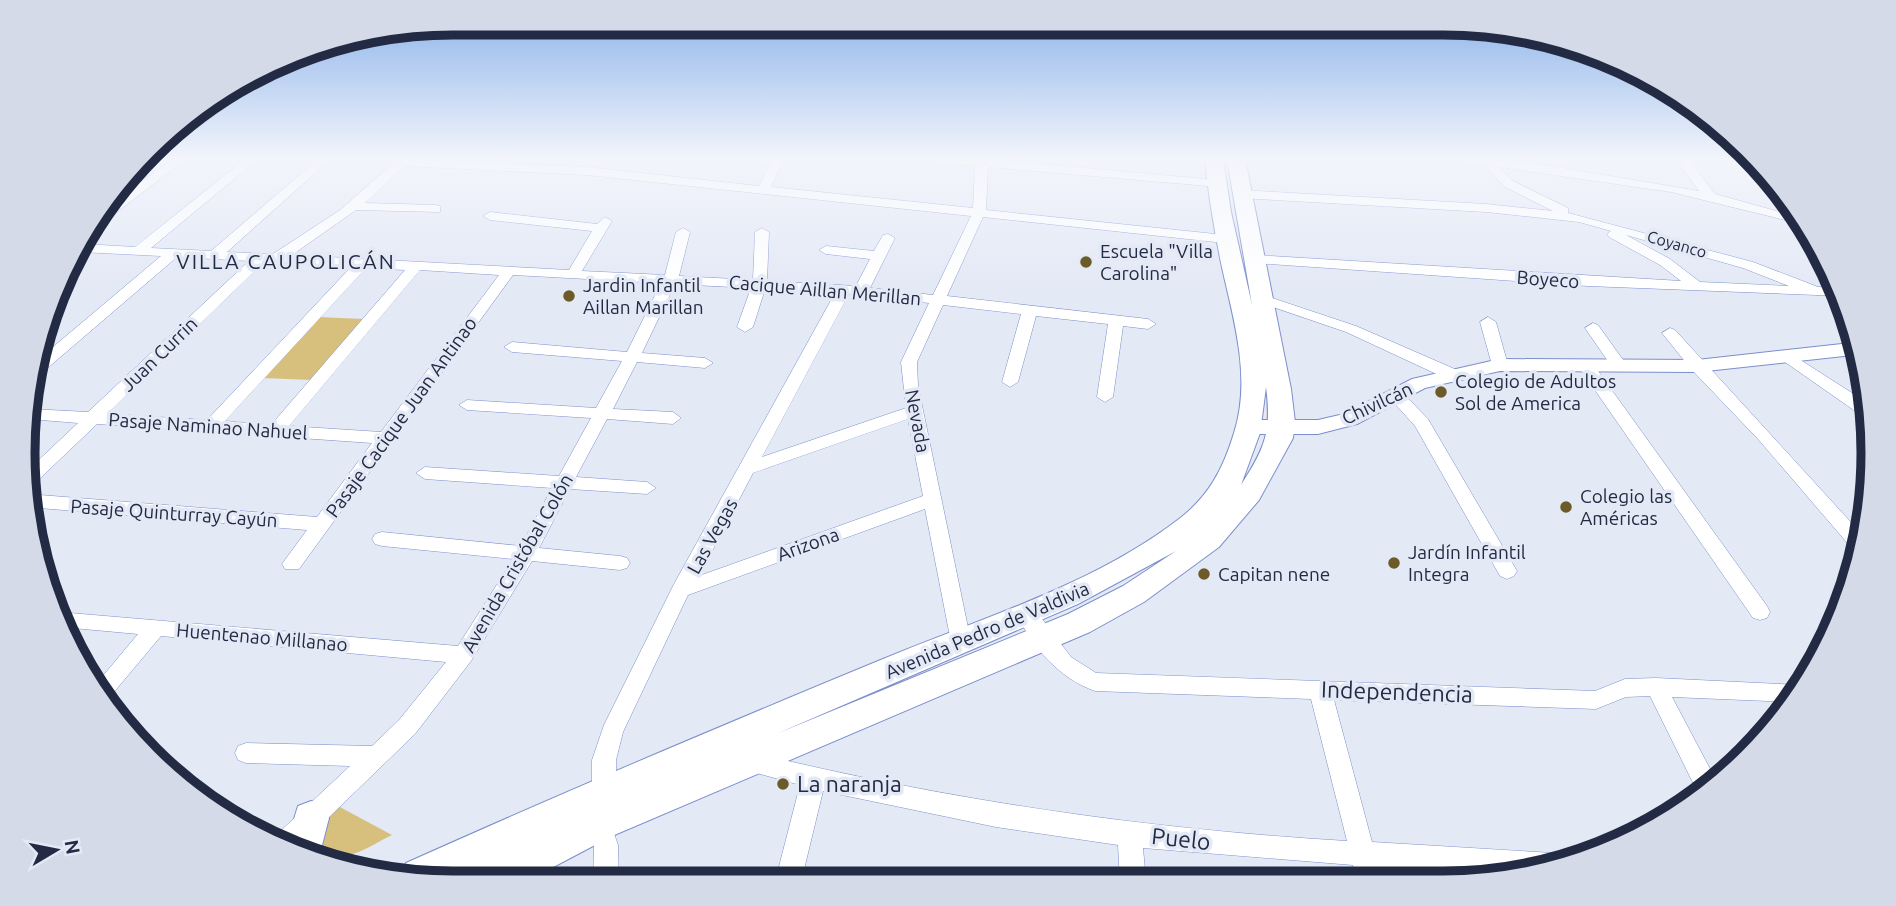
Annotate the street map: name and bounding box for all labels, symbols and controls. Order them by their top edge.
street label: Coyanco [1645,227,1709,261]
place label: Escuela "Villa Carolina" [1100,240,1213,284]
district label: VILLA CAUPOLICÁN [176,249,396,273]
marker: Escuela "Villa Carolina" [1078,254,1094,270]
street label: Boyeco [1516,266,1580,292]
street label: Cacique Aillan Merillan [728,271,922,309]
place label: Jardin Infantil Aillan Marillan [583,274,704,318]
marker: Jardin Infantil Aillan Marillan [561,288,577,304]
street label: Juan Currin [116,312,202,396]
street label: Pasaje Cacique Juan Antinao [321,313,481,521]
place label: Colegio de Adultos Sol de America [1455,370,1616,414]
street label: Chivilcán [1338,377,1416,429]
marker: Colegio de Adultos Sol de America [1433,384,1449,400]
street label: Nevada [901,388,935,454]
street label: Pasaje Naminao Nahuel [108,408,308,444]
street label: Avenida Cristóbal Colón [457,470,577,656]
place label: Colegio las Américas [1580,485,1672,529]
street label: Las Vegas [682,494,742,578]
street label: Pasaje Quinturray Cayún [70,495,278,531]
marker: Colegio las Américas [1558,499,1574,515]
street label: Arizona [774,523,842,565]
place label: Jardín Infantil Integra [1408,541,1526,585]
marker: Jardín Infantil Integra [1386,555,1402,571]
place label: Capitan nene [1218,563,1330,585]
marker: Capitan nene [1196,566,1212,582]
street label: Avenida Pedro de Valdivia [882,577,1092,683]
street label: Huentenao Millanao [175,619,349,655]
street label: Independencia [1321,676,1473,707]
place label: La naranja [797,771,902,796]
marker: La naranja [775,776,791,792]
north arrow [21,815,91,885]
street label: Puelo [1150,823,1212,854]
text: N [61,838,85,856]

